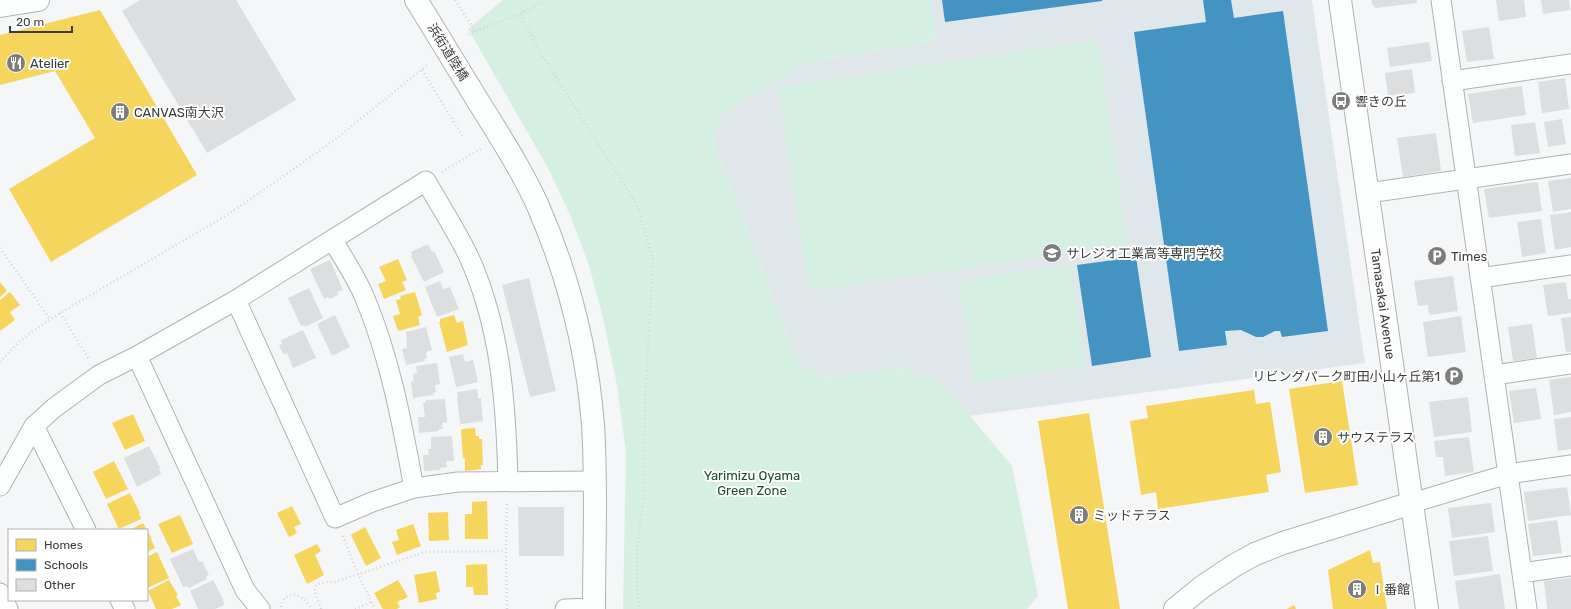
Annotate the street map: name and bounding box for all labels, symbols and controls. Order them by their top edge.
scale bar [10,8,72,34]
text: 20 m [16,15,44,29]
street label: 浜街道陸橋 [424,20,472,84]
restaurant icon: Atelier [5,52,27,74]
place label: Atelier [30,56,69,71]
bus stop icon: 響きの丘 [1330,90,1352,112]
place label: 響きの丘 [1355,94,1407,109]
building icon: CANVAS南大沢 [109,101,131,123]
place label: CANVAS南大沢 [134,105,224,120]
school or university icon: サレジオ工業高等専門学校 [1041,242,1063,264]
parking icon: Times [1426,245,1448,267]
place label: サレジオ工業高等専門学校 [1066,246,1222,261]
street label: Tamasakai Avenue [1368,248,1398,360]
place label: Times [1451,249,1487,264]
parking icon: リビングパーク町田小山ヶ丘第1 [1443,365,1465,387]
place label: リビングパーク町田小山ヶ丘第1 [1252,369,1440,384]
building icon: サウステラス [1312,426,1334,448]
place label: サウステラス [1337,430,1415,445]
park label: Yarimizu Oyama Green Zone [704,468,800,498]
building icon: ミッドテラス [1068,504,1090,526]
place label: ミッドテラス [1093,508,1171,523]
legend [8,529,148,601]
text: Homes [44,538,83,552]
text: Schools [44,558,88,572]
text: Other [44,578,76,592]
building icon: Ⅰ番館 [1346,578,1368,600]
place label: Ⅰ番館 [1371,582,1410,597]

